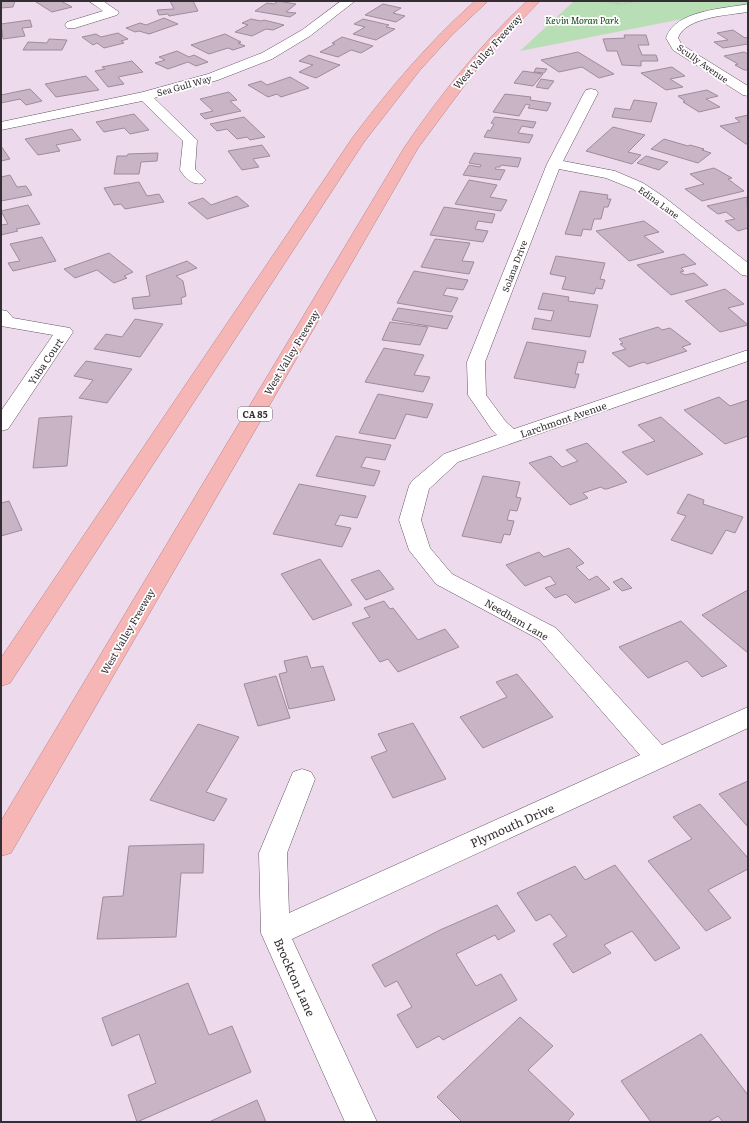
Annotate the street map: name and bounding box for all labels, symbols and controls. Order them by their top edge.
street label: West Valley Freeway [449,10,525,92]
park label: Kevin Moran Park [545,13,619,27]
street label: Scully Avenue [674,40,732,86]
street label: Sea Gull Way [155,70,214,99]
street label: Edina Lane [636,182,683,222]
street label: Solana Drive [498,238,530,294]
street label: West Valley Freeway [260,306,323,397]
street label: Yuba Court [24,334,66,388]
street label: Larchmont Avenue [518,397,608,441]
road number: CA 85 [238,407,272,421]
street label: West Valley Freeway [96,585,158,677]
street label: Needham Lane [482,595,552,643]
street label: Plymouth Drive [467,798,557,852]
street label: Brockton Lane [270,935,320,1019]

